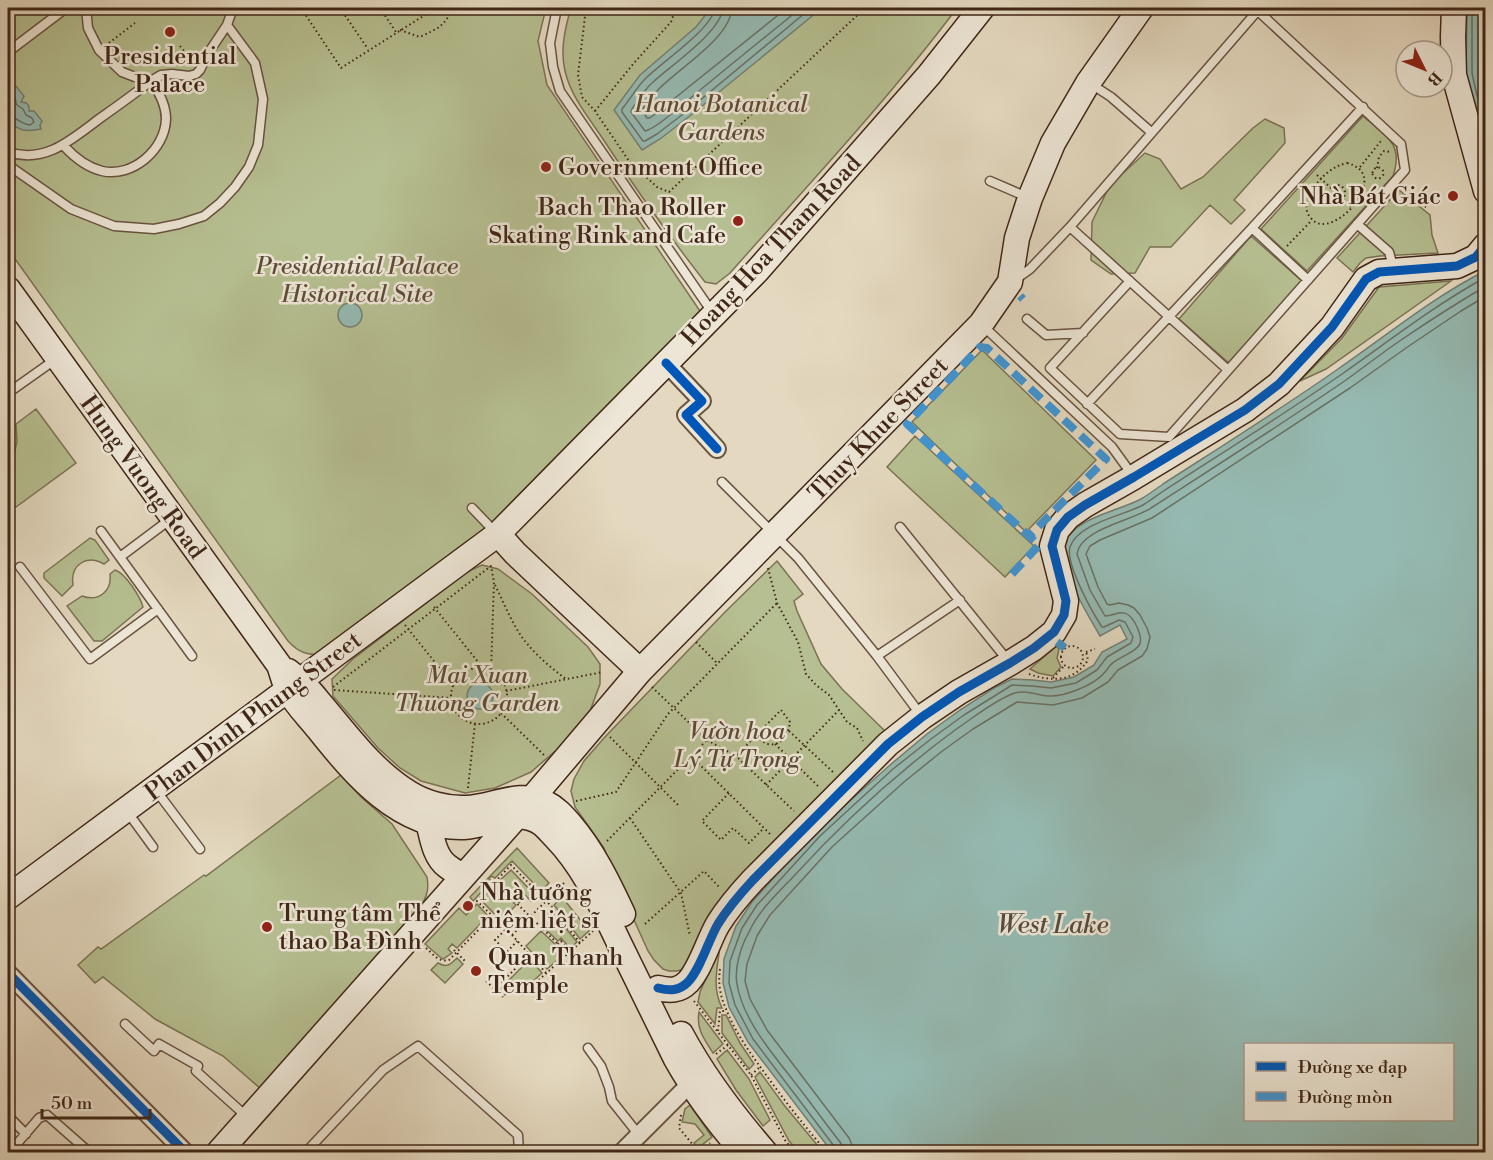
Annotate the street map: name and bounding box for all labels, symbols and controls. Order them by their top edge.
marker: Presidential Palace [163,25,177,39]
north arrow [1394,39,1454,99]
place label: Presidential Palace [104,42,236,100]
text: B [1423,67,1446,90]
park label: Hanoi Botanical Gardens [633,90,808,148]
street label: Hoang Hoa Tham Road [675,148,868,353]
place label: Government Office [558,153,763,183]
marker: Government Office [539,160,553,174]
place label: Nhà Bát Giác [1299,182,1441,212]
marker: Nhà Bát Giác [1446,189,1460,203]
place label: Bach Thao Roller Skating Rink and Cafe [488,193,726,251]
marker: Bach Thao Roller Skating Rink and Cafe [731,214,745,228]
park label: Presidential Palace Historical Site [255,252,458,310]
street label: Thuy Khue Street [802,351,955,508]
street label: Hung Vuong Road [73,390,212,566]
street label: Phan Dinh Phung Street [139,625,368,808]
park label: Mai Xuan Thuong Garden [394,661,560,719]
park label: Vườn hoa Lý Tự Trọng [673,717,802,775]
place label: Nhà tưởng niệm liệt sĩ [480,878,600,936]
place label: Trung tâm Thể thao Ba Đình [279,899,441,957]
marker: Nhà tưởng niệm liệt sĩ [461,899,475,913]
water label: West Lake [997,909,1109,941]
marker: Trung tâm Thể thao Ba Đình [260,920,274,934]
place label: Quan Thanh Temple [488,943,623,1001]
marker: Quan Thanh Temple [469,964,483,978]
legend [1244,1043,1454,1121]
text: Đường xe đạp [1298,1056,1407,1079]
scale bar [42,1082,150,1120]
text: Đường mòn [1298,1086,1393,1109]
text: 50 m [51,1092,93,1115]

